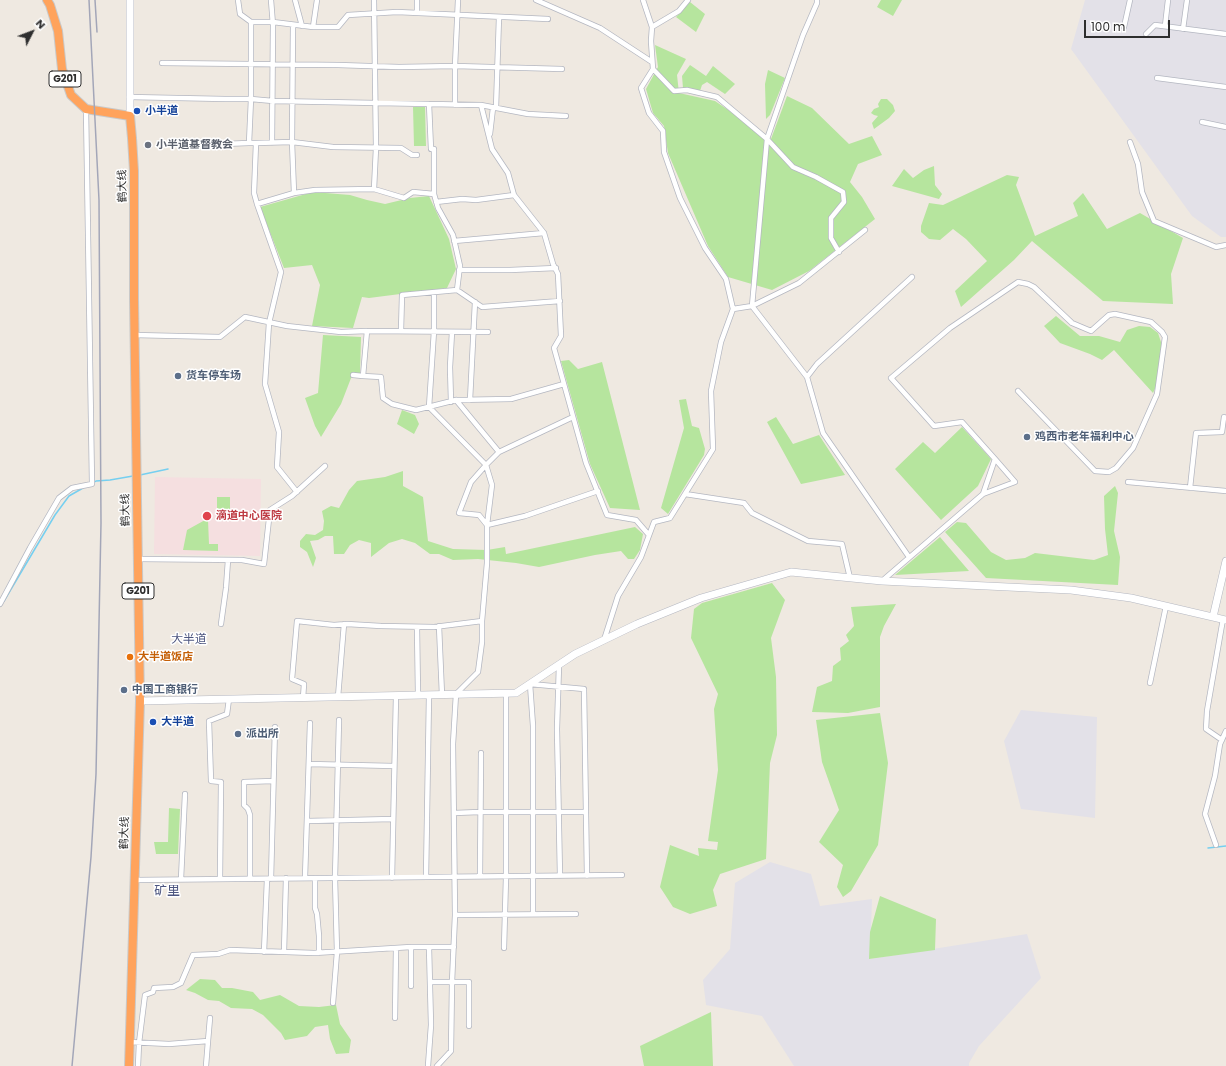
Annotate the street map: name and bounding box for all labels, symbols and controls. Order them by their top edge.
north arrow [12,12,52,52]
scale bar [1086,12,1172,38]
text: N [32,16,50,32]
text: 100 m [1091,18,1125,35]
road number: G201 [49,71,81,87]
place label: 小半道 [145,104,178,118]
marker: 小半道 [132,106,142,116]
place label: 小半道基督教会 [156,138,233,152]
marker: 小半道基督教会 [143,140,153,150]
street label: 鹤大线 [116,169,130,203]
place label: 货车停车场 [186,369,241,383]
marker: 货车停车场 [173,371,183,381]
place label: 鸡西市老年福利中心 [1035,430,1134,444]
marker: 鸡西市老年福利中心 [1022,432,1032,442]
street label: 鹤大线 [119,493,133,527]
place label: 滴道中心医院 [216,509,282,523]
marker: 滴道中心医院 [201,510,213,522]
road number: G201 [122,583,154,599]
district label: 大半道 [171,633,207,647]
place label: 大半道饭店 [138,650,193,664]
marker: 大半道饭店 [125,652,135,662]
place label: 中国工商银行 [132,683,198,697]
marker: 中国工商银行 [119,685,129,695]
place label: 大半道 [161,715,194,729]
marker: 大半道 [148,717,158,727]
place label: 派出所 [246,727,279,741]
marker: 派出所 [233,729,243,739]
street label: 鹤大线 [118,816,132,850]
district label: 矿里 [154,884,180,900]

